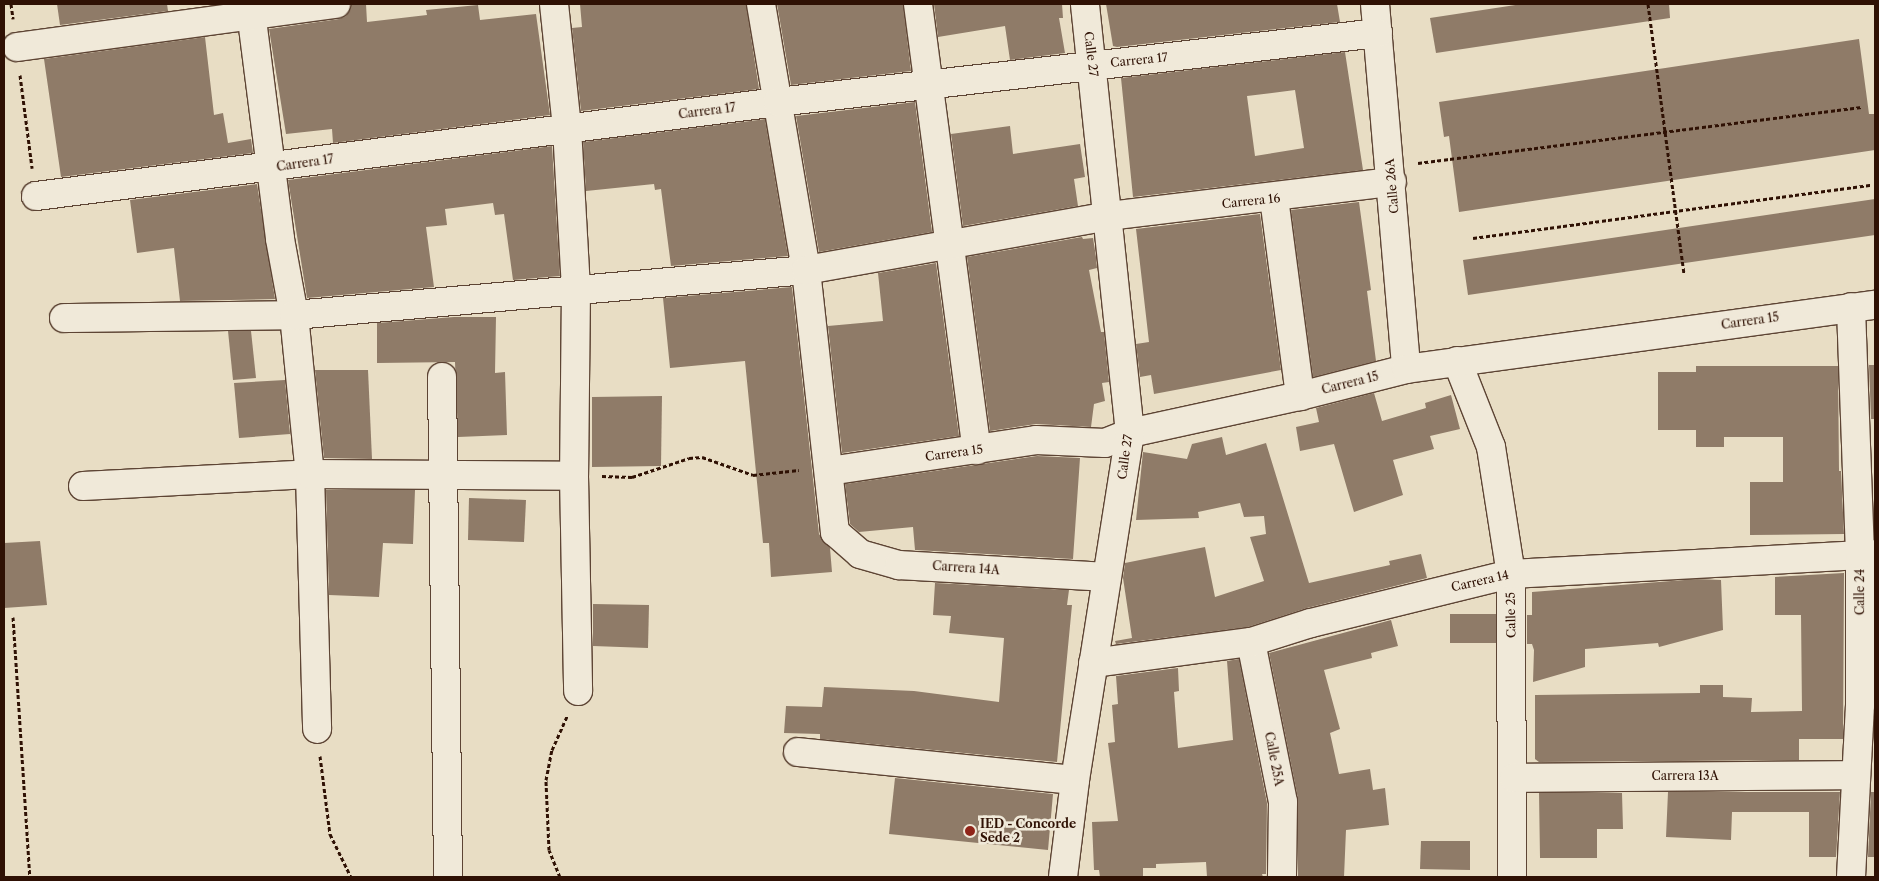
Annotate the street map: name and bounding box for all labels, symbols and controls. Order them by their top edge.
street label: Calle 27 [1081,31,1101,77]
street label: Carrera 17 [1110,50,1168,70]
street label: Carrera 17 [677,100,737,122]
street label: Carrera 17 [275,152,335,174]
street label: Calle 26A [1382,158,1402,214]
street label: Carrera 16 [1221,191,1281,211]
street label: Carrera 15 [1720,310,1780,332]
street label: Carrera 15 [1320,369,1380,397]
street label: Calle 27 [1115,434,1135,480]
street label: Carrera 15 [924,442,984,464]
street label: Carrera 14A [932,558,1000,578]
street label: Carrera 14 [1450,567,1510,595]
street label: Calle 24 [1853,569,1867,615]
street label: Calle 25 [1503,592,1519,638]
street label: Calle 25A [1262,731,1286,787]
street label: Carrera 13A [1651,769,1719,783]
place label: IED - Concorde Sede 2 [980,817,1076,845]
marker: IED - Concorde Sede 2 [964,825,976,837]

